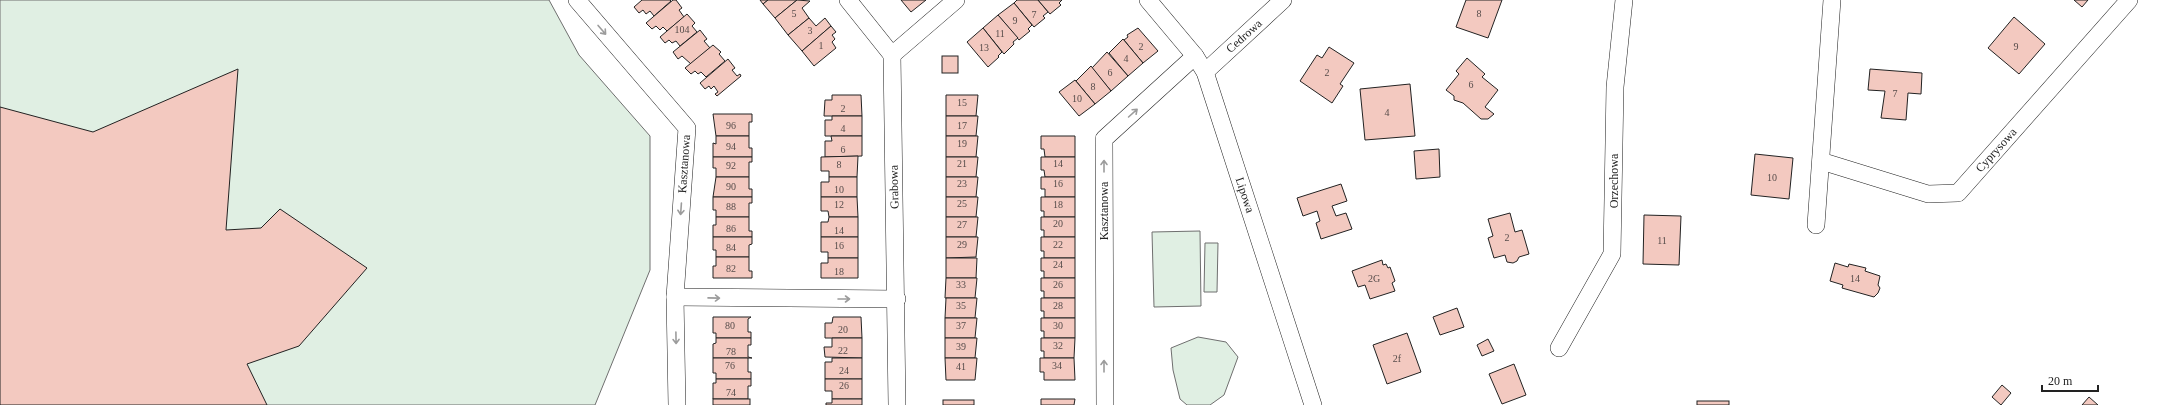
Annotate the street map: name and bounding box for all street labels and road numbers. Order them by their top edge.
street label: Cedrowa [1223,16,1265,56]
street label: Cyprysowa [1973,125,2020,175]
street label: Kasztanowa [675,134,693,194]
street label: Orzechowa [1607,153,1621,208]
street label: Grabowa [887,164,901,209]
street label: Lipowa [1233,175,1258,215]
street label: Kasztanowa [1097,181,1111,240]

